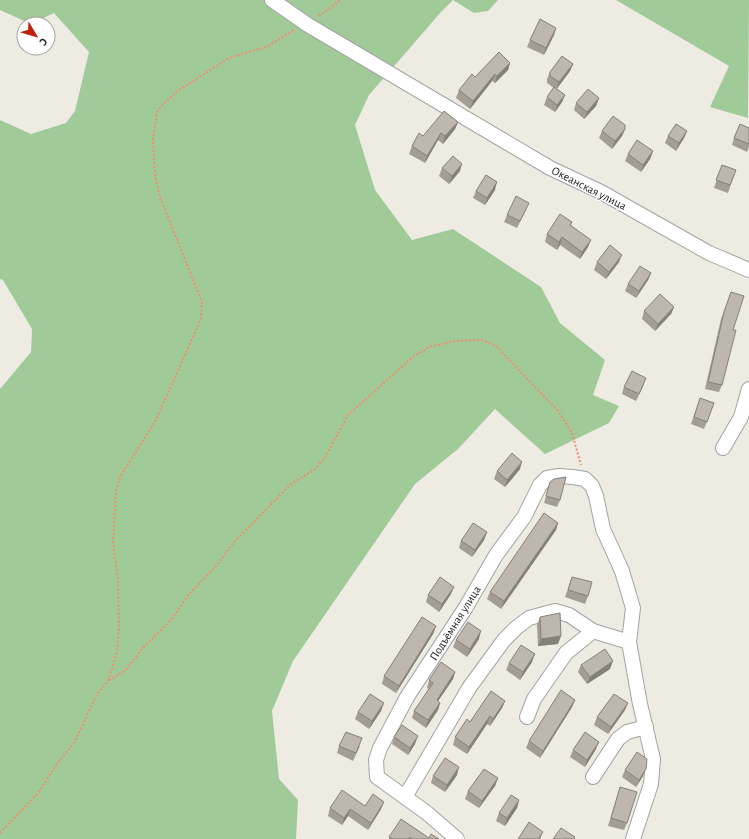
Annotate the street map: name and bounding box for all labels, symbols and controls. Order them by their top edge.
north arrow [16,16,56,56]
text: С [37,36,50,48]
street label: Океанская улица [549,164,629,213]
street label: Подъёмная улица [427,583,484,663]

